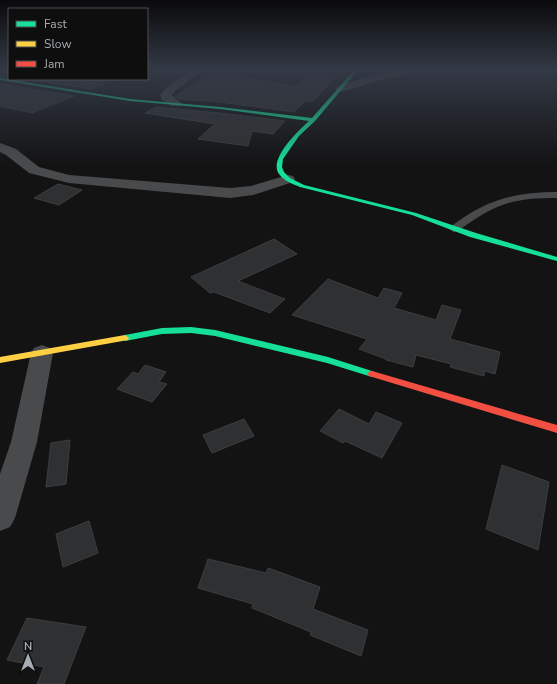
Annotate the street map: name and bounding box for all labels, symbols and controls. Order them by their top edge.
legend [8,8,148,80]
text: Fast [44,16,67,32]
text: Slow [44,36,72,52]
text: Jam [43,56,65,72]
north arrow [8,636,48,676]
text: N [24,639,32,654]

